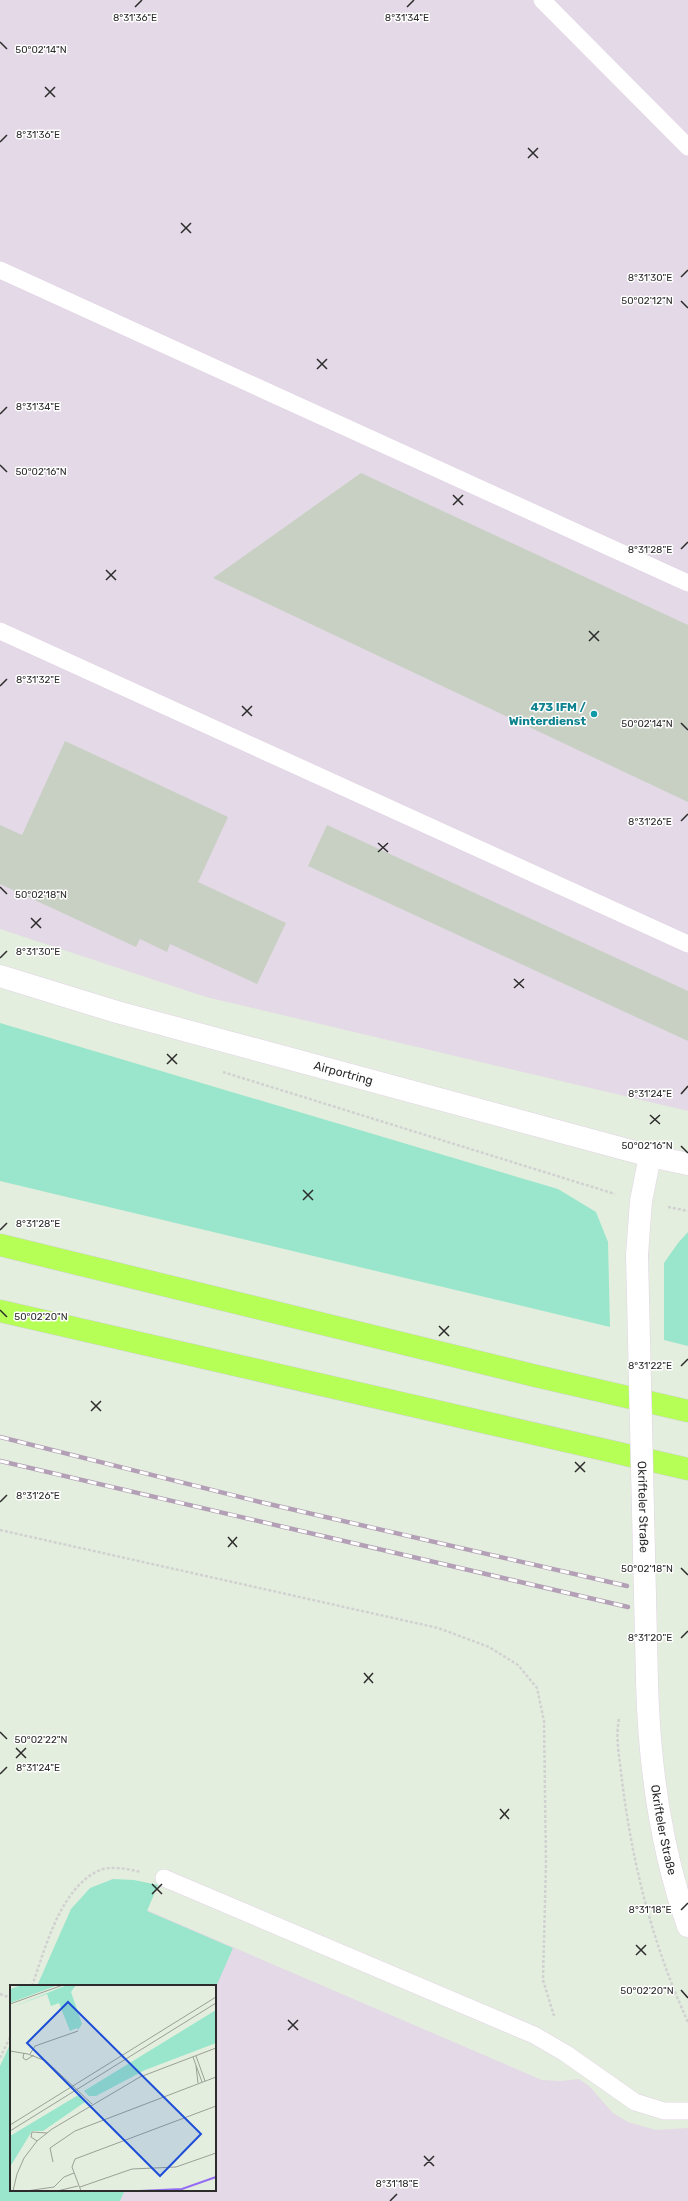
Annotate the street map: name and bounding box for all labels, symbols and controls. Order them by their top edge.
text: 8°31'36"E [113,12,157,24]
text: 8°31'34"E [385,12,429,24]
text: 50°02'14"N [15,44,67,56]
text: 8°31'36"E [16,129,60,141]
text: 8°31'30"E [628,272,672,284]
text: 50°02'12"N [621,295,673,307]
text: 8°31'34"E [16,401,60,413]
text: 50°02'16"N [15,466,67,478]
text: 8°31'28"E [628,544,672,556]
text: 8°31'32"E [16,674,60,686]
place label: 473 IFM / Winterdienst [509,700,587,728]
marker: 473 IFM / Winterdienst [589,709,599,719]
text: 50°02'14"N [621,718,673,730]
text: 8°31'26"E [628,816,672,828]
text: 50°02'18"N [15,889,67,901]
text: 8°31'30"E [16,946,60,958]
street label: Airportring [312,1059,375,1088]
text: 8°31'24"E [628,1088,672,1100]
text: 50°02'16"N [621,1140,673,1152]
text: 8°31'28"E [16,1218,60,1230]
text: 50°02'20"N [14,1311,68,1323]
text: 8°31'22"E [628,1360,672,1372]
street label: Okrifteler Straße [635,1461,651,1553]
text: 8°31'26"E [16,1490,60,1502]
text: 50°02'18"N [621,1563,673,1575]
text: 8°31'20"E [628,1632,672,1644]
text: 50°02'22"N [15,1734,68,1746]
text: 8°31'24"E [16,1762,60,1774]
street label: Okrifteler Straße [648,1784,679,1877]
text: 8°31'18"E [629,1904,671,1916]
inset map [10,1985,216,2191]
text: 50°02'20"N [620,1985,674,1997]
text: 8°31'18"E [376,2178,418,2190]

